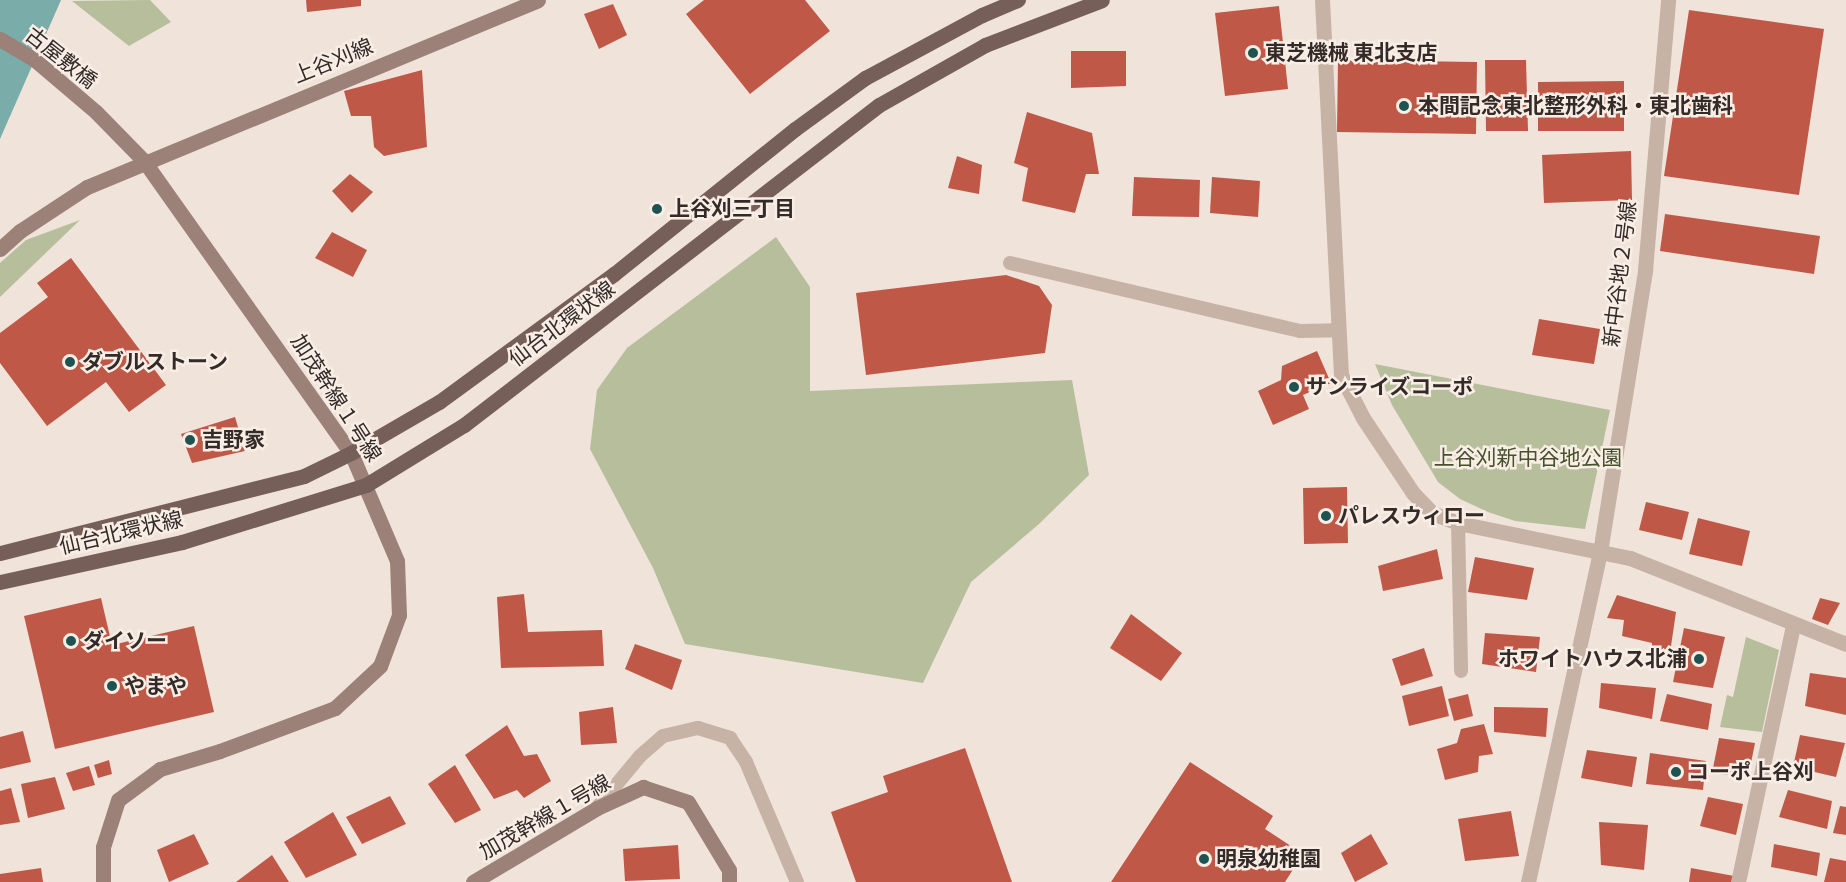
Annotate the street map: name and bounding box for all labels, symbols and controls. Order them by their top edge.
street label: 古屋敷橋 [20,22,102,94]
street label: 上谷刈線 [289,34,377,88]
place label: 東芝機械 東北支店 [1265,40,1437,66]
marker: 東芝機械 東北支店 [1246,46,1260,60]
place label: 本間記念東北整形外科・東北歯科 [1418,93,1733,119]
marker: 本間記念東北整形外科・東北歯科 [1395,97,1413,115]
place label: 上谷刈三丁目 [669,196,795,222]
street label: 新中谷地２号線 [1599,200,1641,348]
marker: 上谷刈三丁目 [650,202,664,216]
street label: 仙台北環状線 [504,276,620,372]
street label: 加茂幹線１号線 [285,329,387,467]
place label: ダブルストーン [82,349,229,375]
marker: ダブルストーン [63,355,77,369]
place label: サンライズコーポ [1306,374,1474,400]
marker: サンライズコーポ [1287,380,1301,394]
place label: 吉野家 [202,427,265,453]
marker: 吉野家 [183,433,197,447]
park label: 上谷刈新中谷地公園 [1434,445,1622,471]
place label: パレスウィロー [1338,503,1485,529]
street label: 仙台北環状線 [57,507,185,559]
marker: パレスウィロー [1319,509,1333,523]
place label: ダイソー [83,628,167,654]
marker: ダイソー [64,634,78,648]
place label: ホワイトハウス北浦 [1498,646,1687,672]
marker: ホワイトハウス北浦 [1692,652,1706,666]
place label: やまや [124,673,187,699]
marker: やまや [105,679,119,693]
place label: コーポ上谷刈 [1688,759,1814,785]
marker: コーポ上谷刈 [1669,765,1683,779]
street label: 加茂幹線１号線 [475,769,615,865]
place label: 明泉幼稚園 [1216,846,1321,872]
marker: 明泉幼稚園 [1197,852,1211,866]

